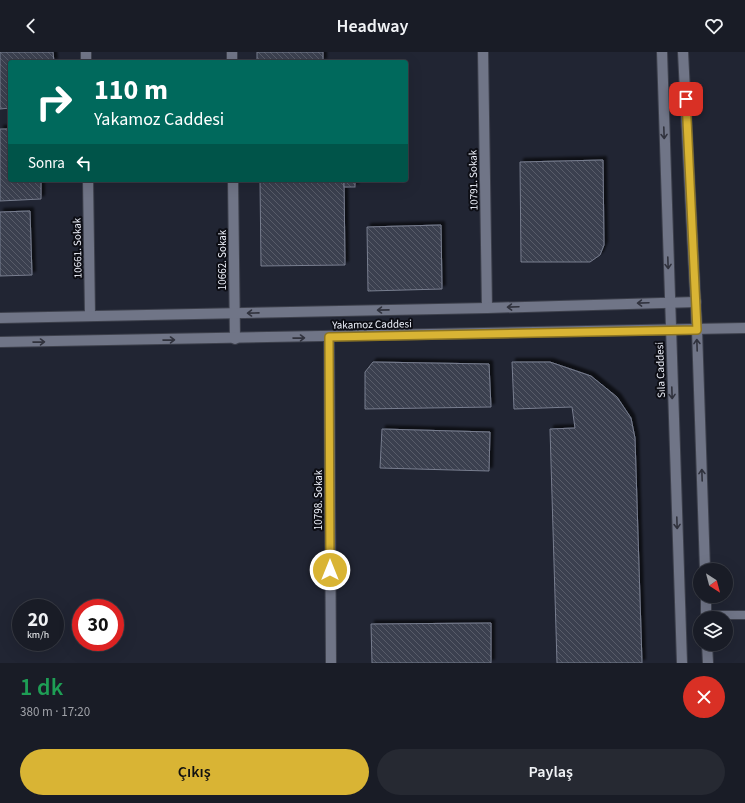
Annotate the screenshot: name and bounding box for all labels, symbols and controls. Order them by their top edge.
text: Headway [337,14,408,39]
icon: back [20,15,42,37]
icon: heart [703,15,725,37]
text: 110 m [94,70,168,110]
icon: right [28,76,80,128]
pin [669,82,703,116]
icon: arrive [675,88,697,110]
text: Yakamoz Caddesi [94,107,224,132]
one-way arrow [660,126,668,139]
street label: 10791. Sokak [465,149,482,210]
icon: left [73,152,95,174]
text: Sonra [28,153,65,174]
street label: 10661. Sokak [69,217,86,278]
street label: 10662. Sokak [215,229,230,290]
one-way arrow [664,256,672,269]
one-way arrow [637,299,650,307]
one-way arrow [507,303,520,311]
one-way arrow [377,306,390,314]
one-way arrow [247,309,260,316]
street label: Yakamoz Caddesi [331,316,412,333]
one-way arrow [292,334,305,342]
one-way arrow [162,336,175,344]
one-way arrow [32,338,45,346]
one-way arrow [694,339,701,352]
street label: Sıla Caddesi [652,342,669,398]
one-way arrow [669,386,676,399]
street label: 10798. Sokak [311,469,326,530]
one-way arrow [698,469,705,482]
one-way arrow [673,516,681,529]
position arrow [309,549,351,591]
north arrow [693,563,733,603]
map controls [693,563,733,651]
speed limit sign: 30 [72,599,124,651]
text: 20 [27,606,49,634]
button: layers [693,611,733,651]
text: km/h [27,628,49,642]
text: 1 dk [20,670,63,705]
button: close [683,676,725,718]
text: 380 m · 17:20 [20,703,90,721]
button: Çıkış [20,749,369,795]
button: Paylaş [377,749,725,795]

